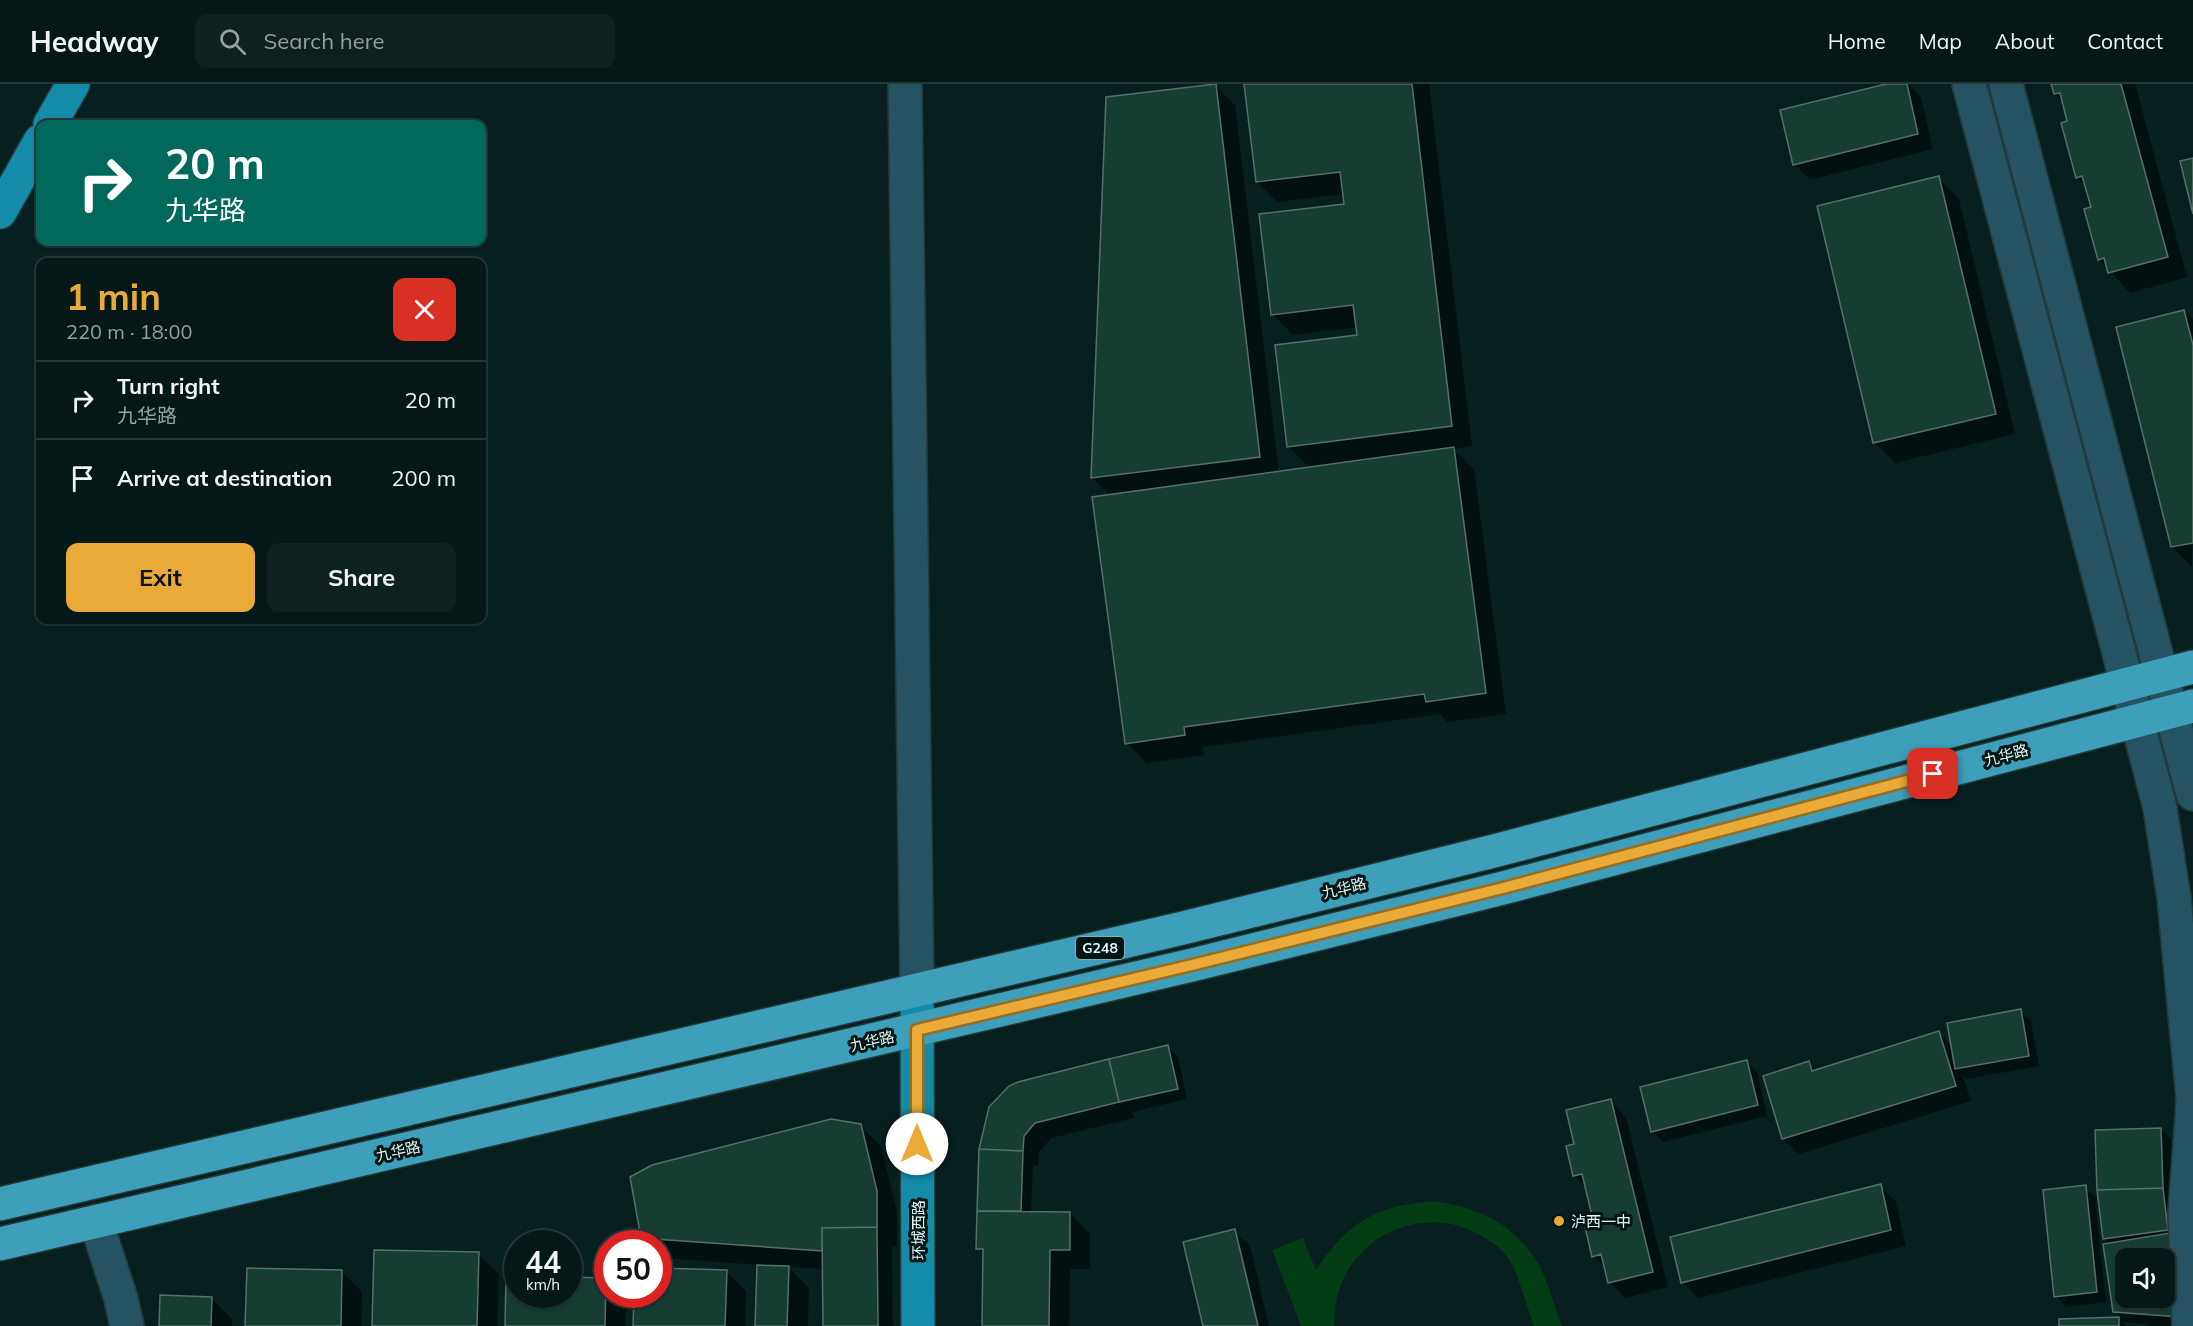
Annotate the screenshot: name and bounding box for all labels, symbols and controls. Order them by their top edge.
search box [195,14,615,68]
text: Headway [30,24,159,59]
icon: search [216,25,249,58]
text: Search here [264,27,385,55]
text: Home [1828,28,1886,54]
text: Map [1919,28,1962,54]
text: About [1995,28,2054,54]
text: Contact [2087,28,2163,54]
text: 20 m [165,137,265,190]
icon: right [66,144,144,222]
text: 九华路 [165,193,246,227]
text: 1 min [66,274,161,319]
button: close [393,278,456,341]
text: 220 m · 18:00 [66,319,192,344]
text: Turn right [117,372,220,400]
icon: right [66,384,99,417]
text: 20 m [405,386,456,414]
text: 九华路 [117,403,177,428]
icon: arrive [66,462,99,495]
text: Arrive at destination [117,464,332,492]
text: 200 m [391,464,456,492]
button: Exit [66,543,255,612]
button: Share [267,543,456,612]
street label: 九华路 [1982,740,2030,770]
pin [1907,748,1958,799]
icon: arrive [1916,757,1949,790]
street label: 九华路 [1320,873,1368,903]
road number: G248 [1076,937,1124,959]
street label: 九华路 [848,1027,896,1055]
position arrow [885,1112,949,1176]
street label: 九华路 [374,1137,422,1165]
street label: 环城西路 [909,1200,928,1260]
place label: 泸西一中 [1571,1212,1631,1231]
marker: 泸西一中 [1552,1214,1566,1228]
speed limit sign: 50 [594,1230,672,1308]
text: 44 [525,1243,561,1281]
map controls [2115,1248,2175,1308]
button: sound [2115,1248,2175,1308]
text: km/h [526,1275,560,1294]

